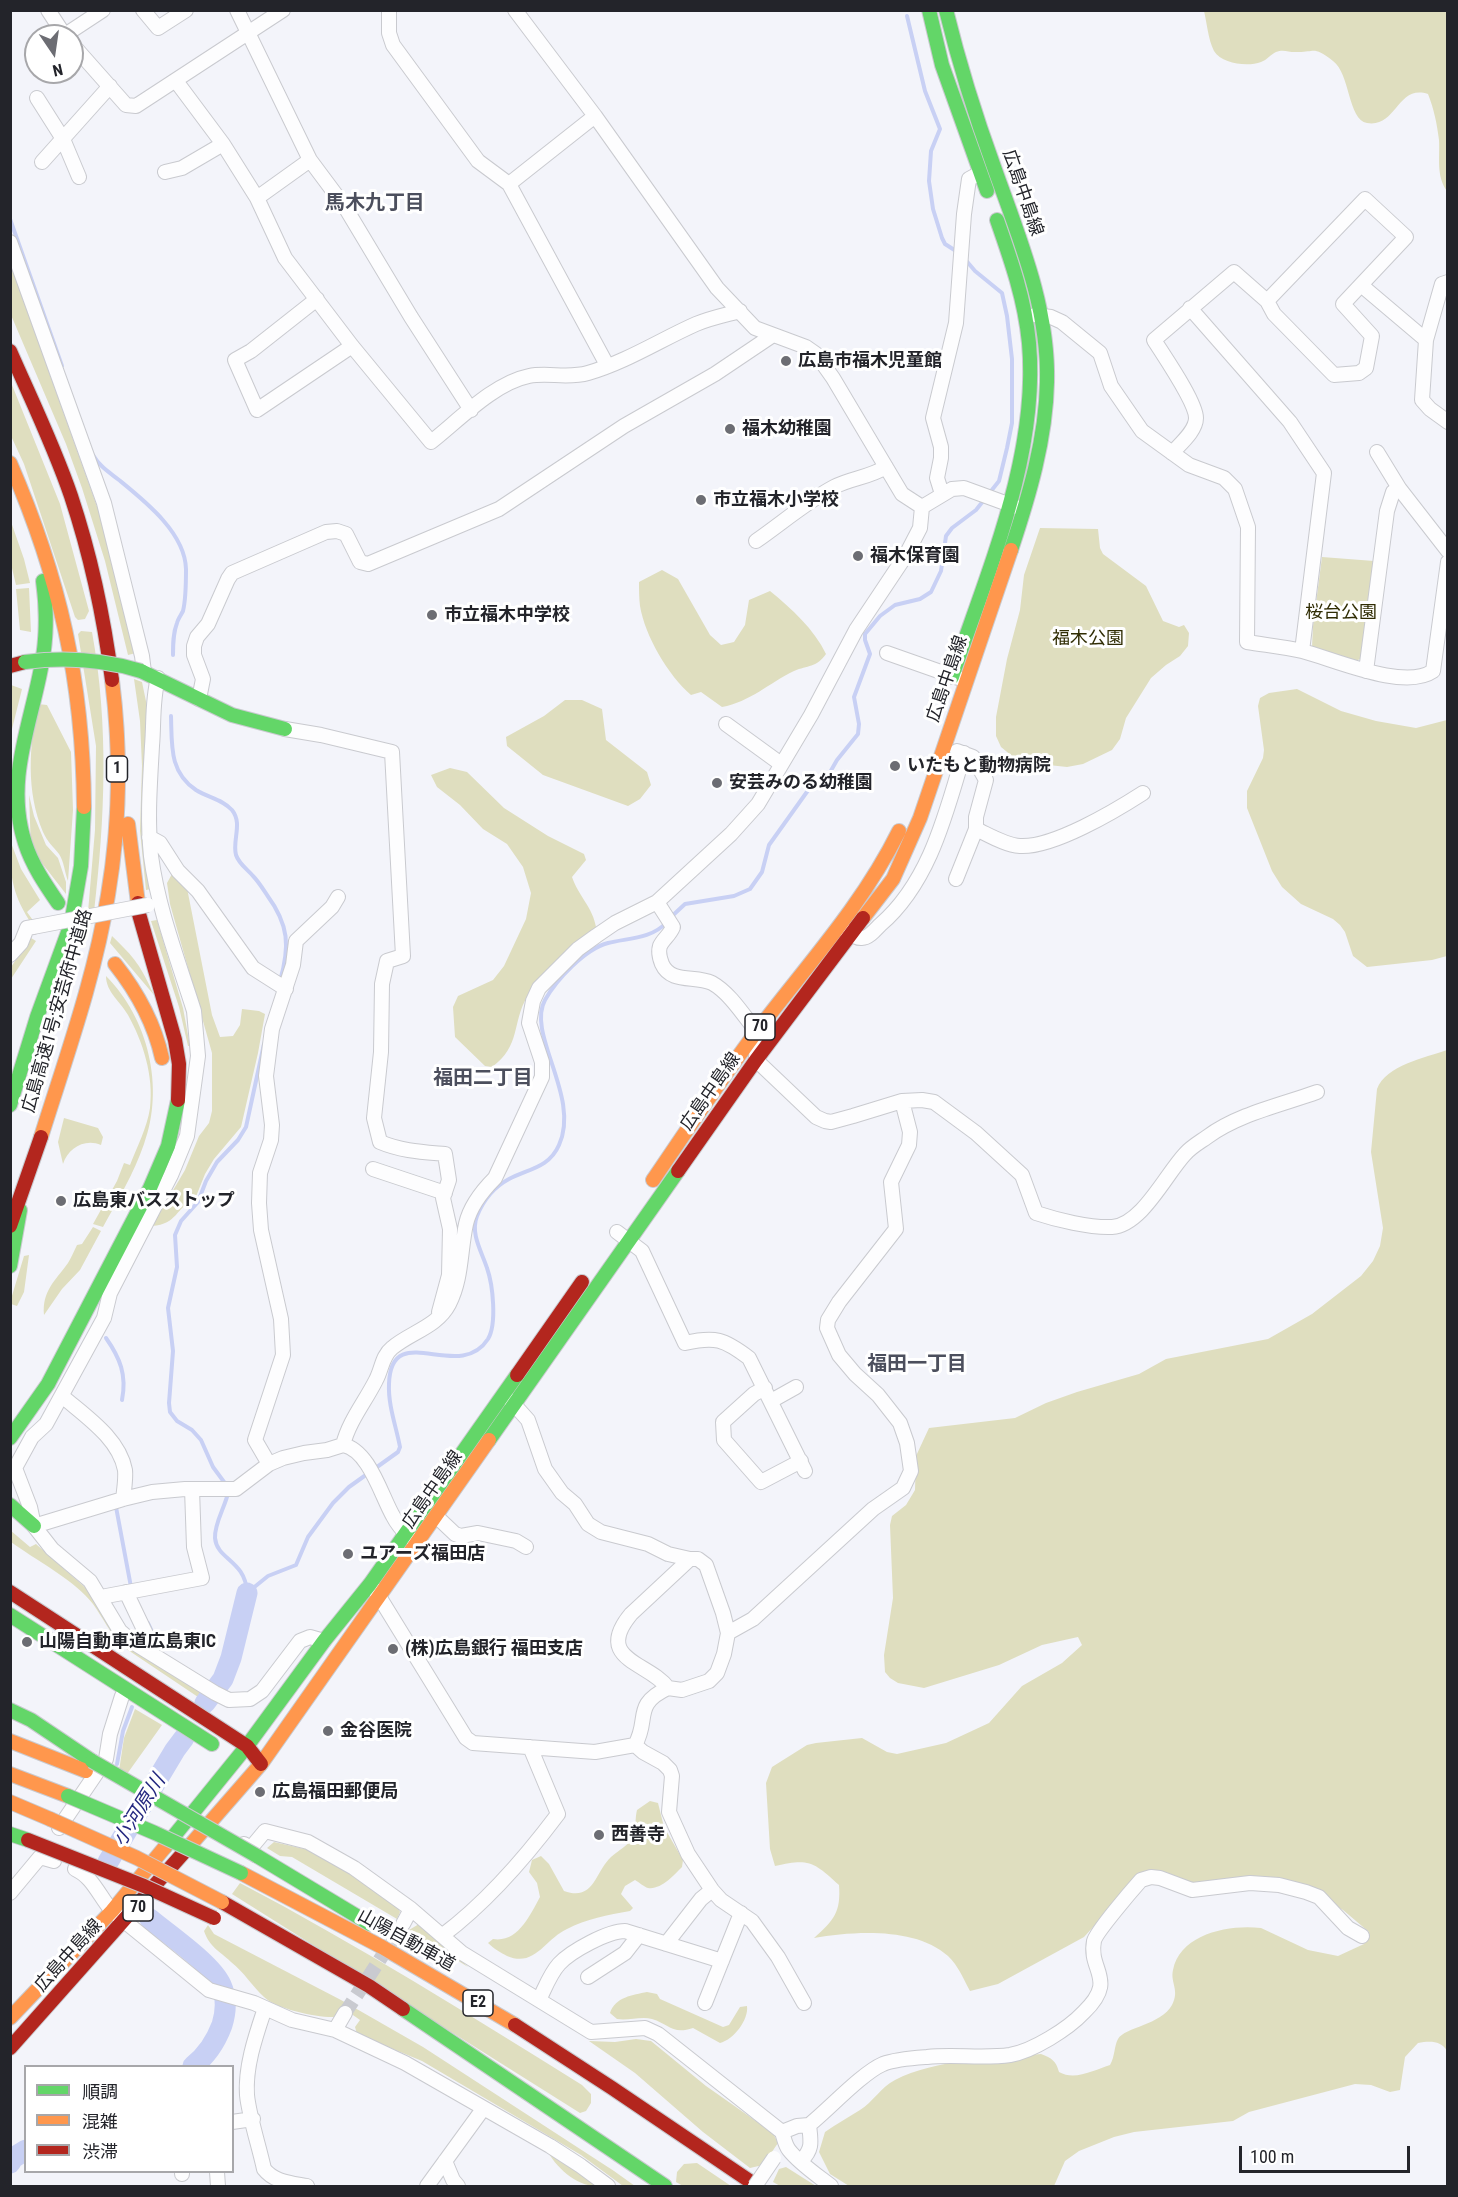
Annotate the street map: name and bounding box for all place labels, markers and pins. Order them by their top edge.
place label: 広島市福木児童館 [798,350,942,372]
marker: 広島市福木児童館 [779,354,793,368]
place label: 福木幼稚園 [742,418,832,440]
marker: 福木幼稚園 [723,422,737,436]
place label: 市立福木小学校 [713,489,839,511]
marker: 市立福木小学校 [694,493,708,507]
place label: 福木保育園 [870,545,960,567]
marker: 福木保育園 [851,549,865,563]
place label: 市立福木中学校 [444,604,570,626]
marker: 市立福木中学校 [425,608,439,622]
place label: いたもと動物病院 [907,755,1051,777]
marker: いたもと動物病院 [888,759,902,773]
place label: 安芸みのる幼稚園 [729,772,873,794]
marker: 安芸みのる幼稚園 [710,776,724,790]
place label: 広島東バスストップ [73,1190,235,1212]
marker: 広島東バスストップ [54,1194,68,1208]
place label: ユアーズ福田店 [360,1543,485,1565]
marker: ユアーズ福田店 [341,1547,355,1561]
place label: 山陽自動車道広島東IC [39,1631,216,1653]
marker: 山陽自動車道広島東IC [20,1635,34,1649]
place label: (株)広島銀行 福田支店 [405,1638,583,1660]
marker: (株)広島銀行 福田支店 [386,1642,400,1656]
place label: 金谷医院 [340,1720,412,1742]
marker: 金谷医院 [321,1724,335,1738]
place label: 広島福田郵便局 [272,1781,398,1803]
marker: 広島福田郵便局 [253,1785,267,1799]
place label: 西善寺 [611,1824,665,1846]
marker: 西善寺 [592,1828,606,1842]

